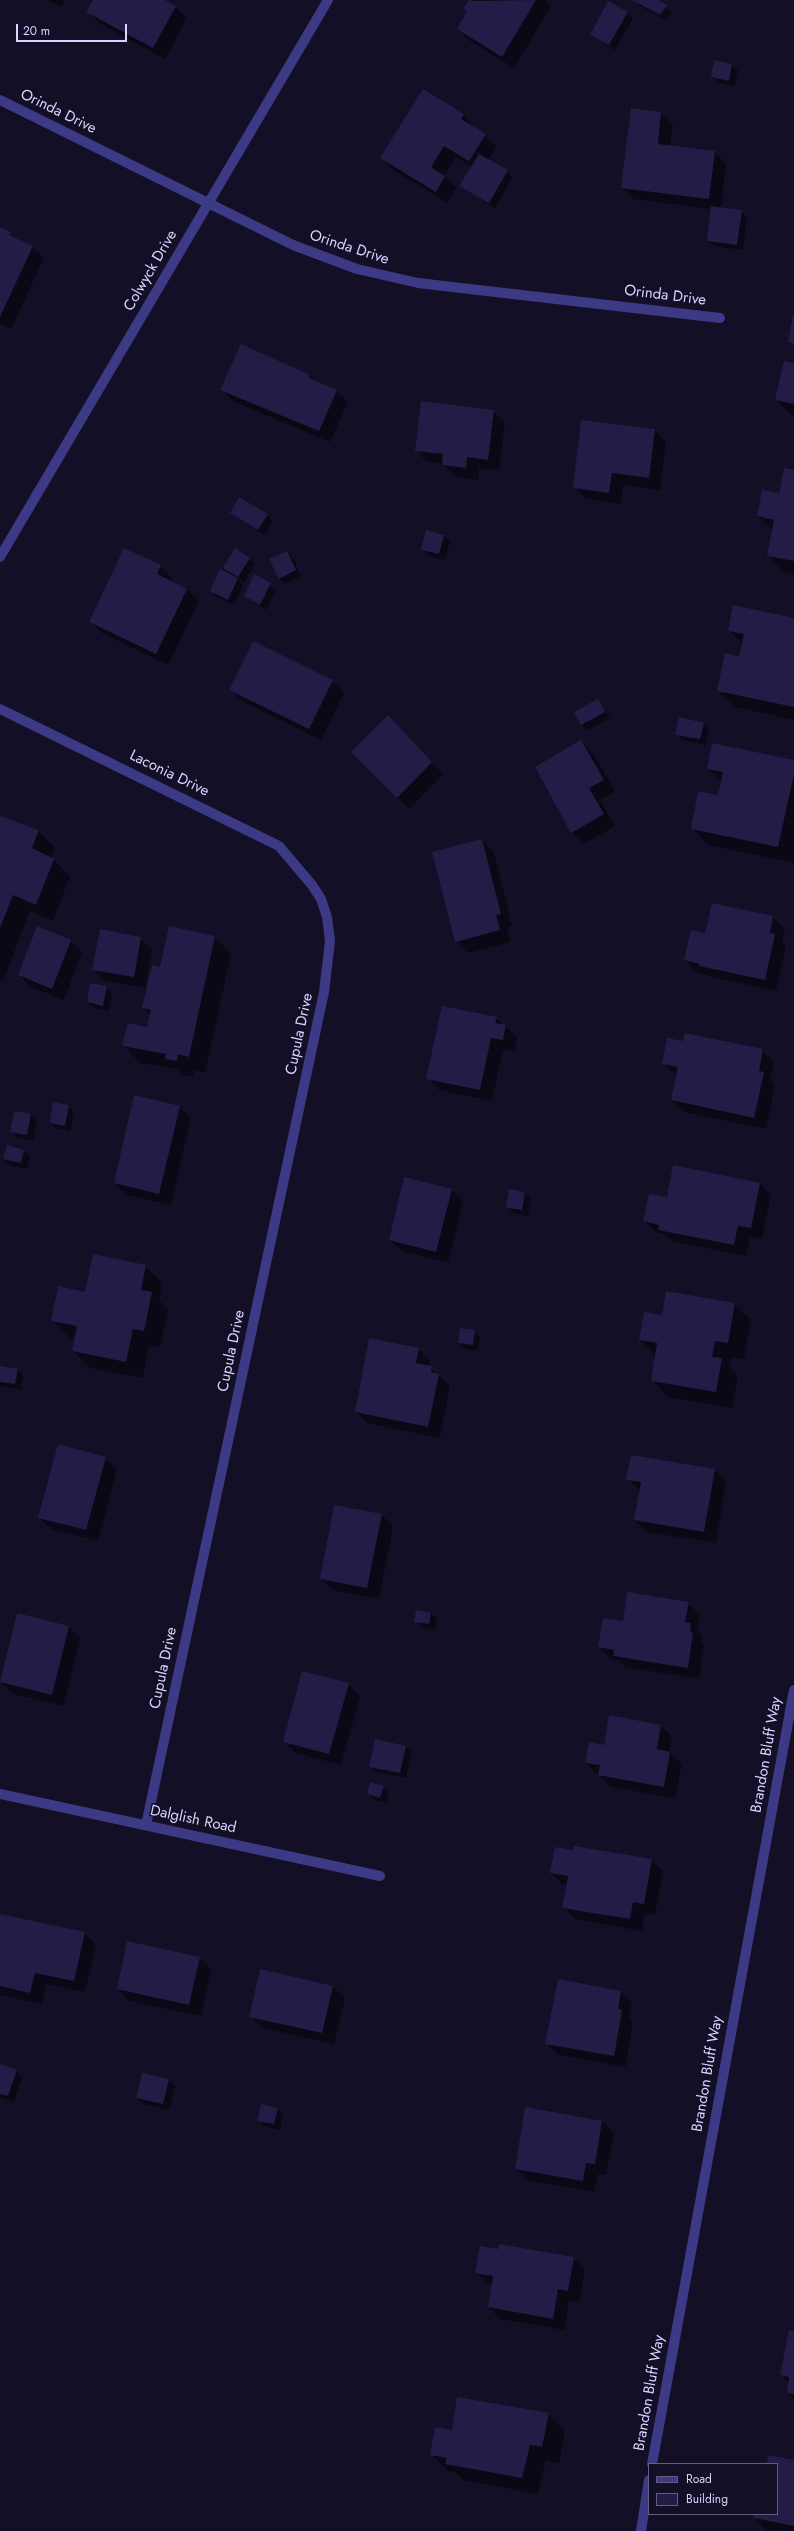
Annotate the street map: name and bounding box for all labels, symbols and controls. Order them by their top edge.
scale bar [18,16,129,42]
text: 20 m [23,22,50,40]
street label: Orinda Drive [17,86,99,138]
street label: Colwyck Drive [121,227,181,315]
street label: Orinda Drive [307,227,391,269]
street label: Orinda Drive [623,282,707,310]
street label: Laconia Drive [126,747,212,801]
street label: Cupula Drive [283,991,317,1077]
street label: Cupula Drive [215,1308,249,1394]
street label: Cupula Drive [147,1625,181,1711]
street label: Brandon Bluff Way [748,1696,786,1814]
street label: Dalglish Road [148,1802,238,1838]
street label: Brandon Bluff Way [689,2015,727,2133]
street label: Brandon Bluff Way [631,2334,669,2452]
legend [648,2463,778,2515]
text: Road [686,2470,712,2488]
text: Building [686,2490,728,2508]

